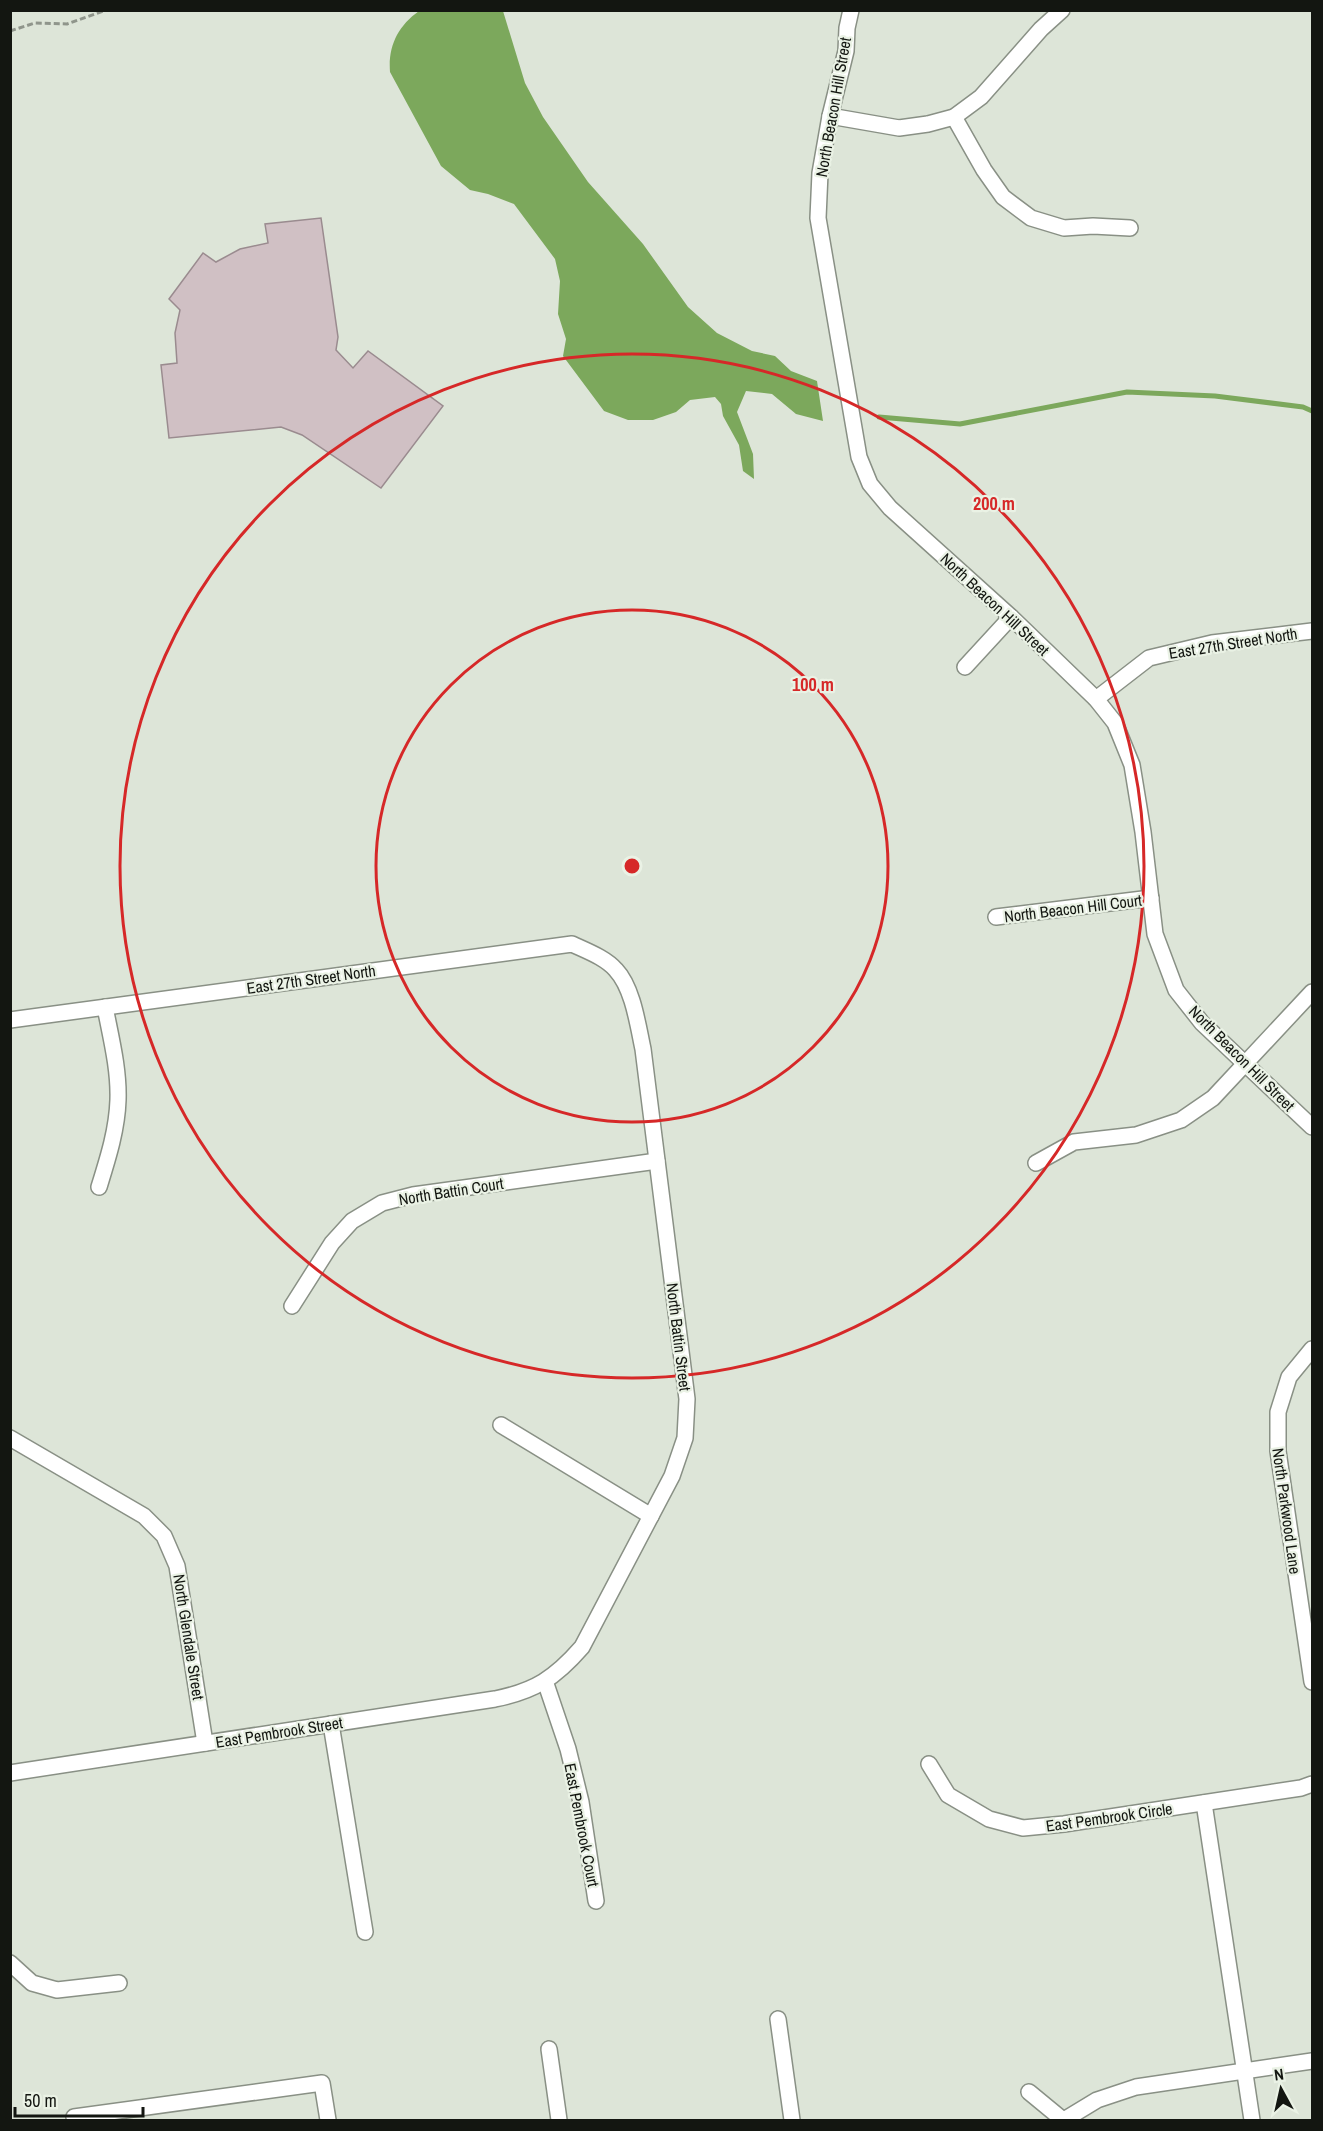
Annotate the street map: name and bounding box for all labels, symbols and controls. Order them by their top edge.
street label: North Beacon Hill Street [810,35,856,179]
text: 200 m [973,491,1015,516]
street label: North Beacon Hill Street [936,548,1054,661]
street label: East 27th Street North [1167,622,1299,664]
text: 100 m [792,672,834,697]
centre of rings [622,856,642,876]
street label: North Beacon Hill Court [1003,889,1143,927]
street label: East 27th Street North [245,959,377,999]
street label: North Beacon Hill Street [1184,1000,1300,1116]
street label: North Battin Court [397,1172,505,1210]
street label: North Battin Street [661,1282,697,1393]
street label: North Parkwood Lane [1267,1447,1307,1575]
street label: North Glendale Street [168,1573,210,1702]
street label: East Pembrook Street [214,1711,344,1753]
street label: East Pembrook Court [559,1761,605,1889]
street label: East Pembrook Circle [1044,1797,1174,1837]
north arrow [1251,2059,1311,2119]
text: N [1273,2063,1285,2086]
scale bar [15,2080,142,2118]
text: 50 m [24,2088,57,2113]

